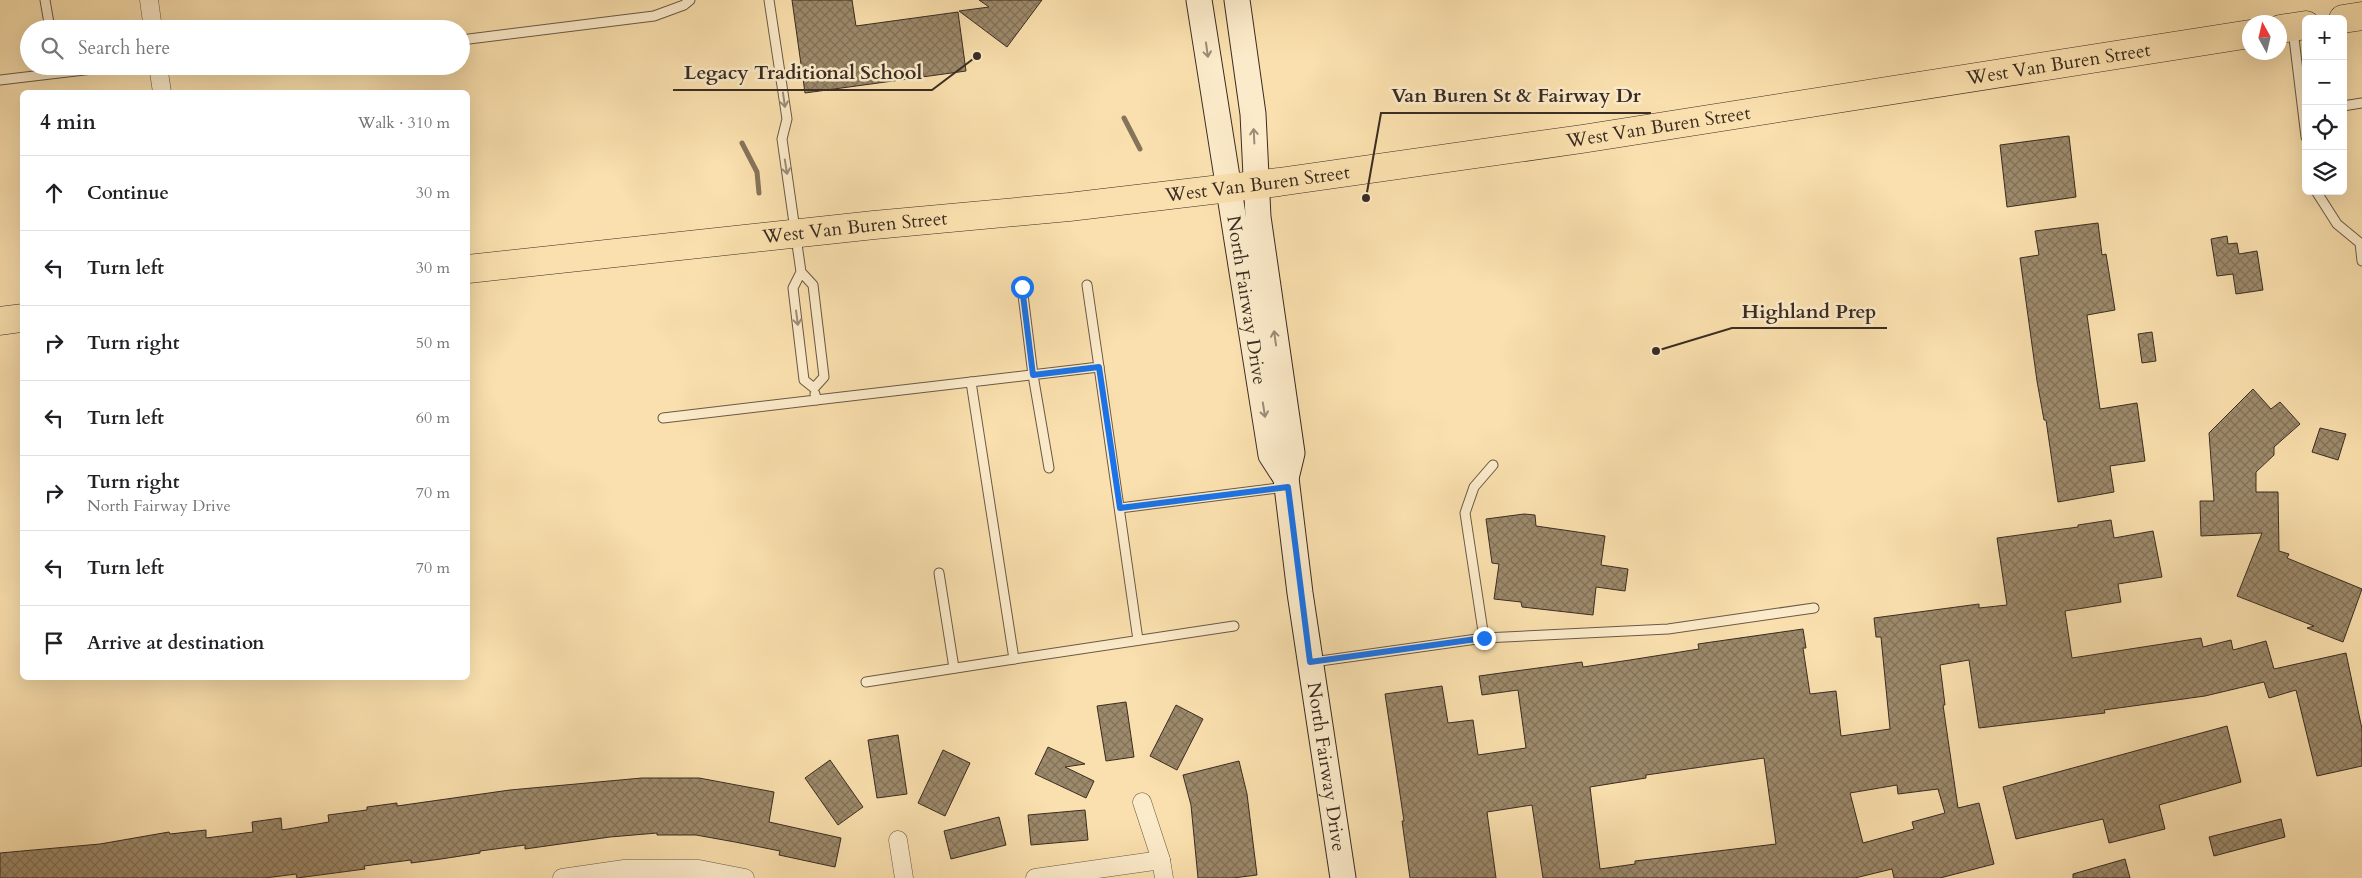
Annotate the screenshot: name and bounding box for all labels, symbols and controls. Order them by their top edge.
north arrow [2242,15,2287,60]
map controls [2302,15,2347,195]
button: + [2302,15,2347,60]
search box [20,20,470,75]
icon: search [38,34,66,62]
text: Search here [78,35,170,61]
street label: West Van Buren Street [1964,37,2152,92]
one-way arrow [1202,41,1212,57]
callout: Legacy Traditional School [673,55,932,90]
text: Legacy Traditional School [684,59,922,86]
button: − [2302,60,2347,105]
callout: Van Buren St & Fairway Dr [1381,78,1651,113]
text: Van Buren St & Fairway Dr [1391,82,1642,109]
one-way arrow [779,92,789,108]
street label: West Van Buren Street [1564,100,1752,154]
button: locate [2302,105,2347,150]
text: 4 min [40,108,96,137]
text: Walk · 310 m [358,112,450,134]
one-way arrow [1250,129,1259,145]
button: layers [2302,150,2347,195]
one-way arrow [781,158,791,174]
street label: West Van Buren Street [1163,159,1351,209]
icon: ahead [40,179,68,207]
text: Continue [87,180,169,206]
text: 30 m [416,182,450,204]
street label: West Van Buren Street [760,205,948,250]
street label: North Fairway Drive [1220,214,1273,387]
icon: left [40,254,68,282]
text: Turn left [87,255,164,281]
text: 30 m [416,257,450,279]
route start [1011,276,1034,299]
callout: Highland Prep [1732,293,1887,328]
text: Highland Prep [1742,298,1876,325]
one-way arrow [792,310,802,326]
icon: right [40,329,68,357]
text: Turn right [87,330,179,356]
one-way arrow [1270,330,1280,346]
text: 50 m [416,332,450,354]
one-way arrow [1259,401,1269,417]
icon: left [40,404,68,432]
text: Turn left [87,405,164,431]
text: 60 m [416,407,450,429]
text: Turn right [87,469,179,495]
icon: right [40,479,68,507]
text: 70 m [416,482,450,504]
text: North Fairway Drive [87,495,231,517]
icon: left [40,554,68,582]
text: Turn left [87,555,164,581]
text: 70 m [416,557,450,579]
route end [1473,627,1496,650]
icon: arrive [40,629,68,657]
text: Arrive at destination [87,630,264,656]
street label: North Fairway Drive [1301,680,1352,853]

